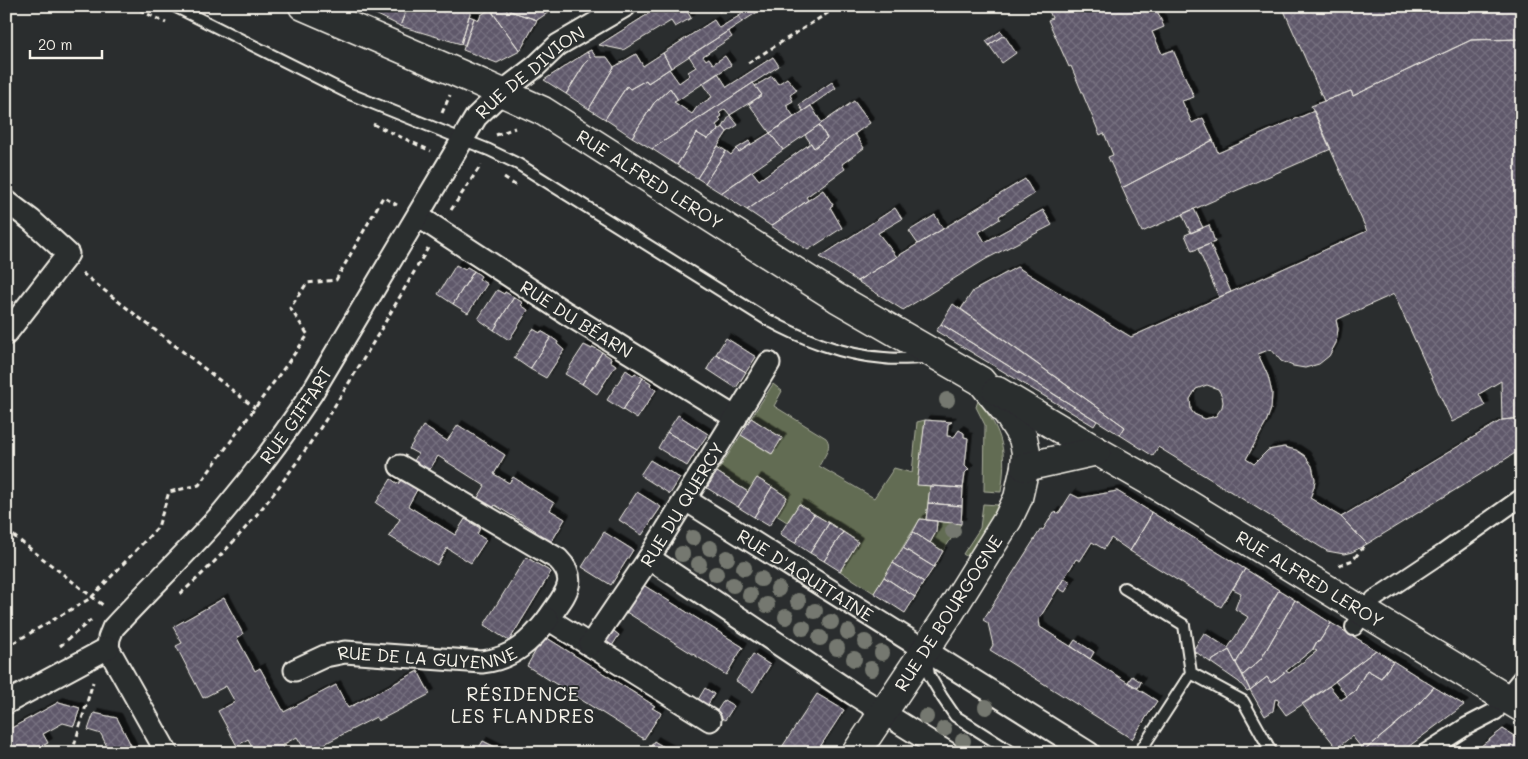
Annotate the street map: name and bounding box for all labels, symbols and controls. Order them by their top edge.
street label: RUE DE DIVION [470,20,589,124]
scale bar [30,28,102,60]
text: 20 m [38,34,72,54]
street label: RUE ALFRED LEROY [572,124,728,235]
street label: RUE DU BÉARN [516,274,637,363]
street label: RUE GIFFART [254,362,337,469]
street label: RUE DU QUERCY [634,438,729,572]
street label: RUE D'AQUITAINE [733,523,878,627]
street label: RUE ALFRED LEROY [1232,524,1388,633]
street label: RUE DE BOURGOGNE [888,530,1008,696]
street label: RUE DE LA GUYENNE [335,639,521,674]
district label: RÉSIDENCE LES FLANDRES [451,681,595,728]

